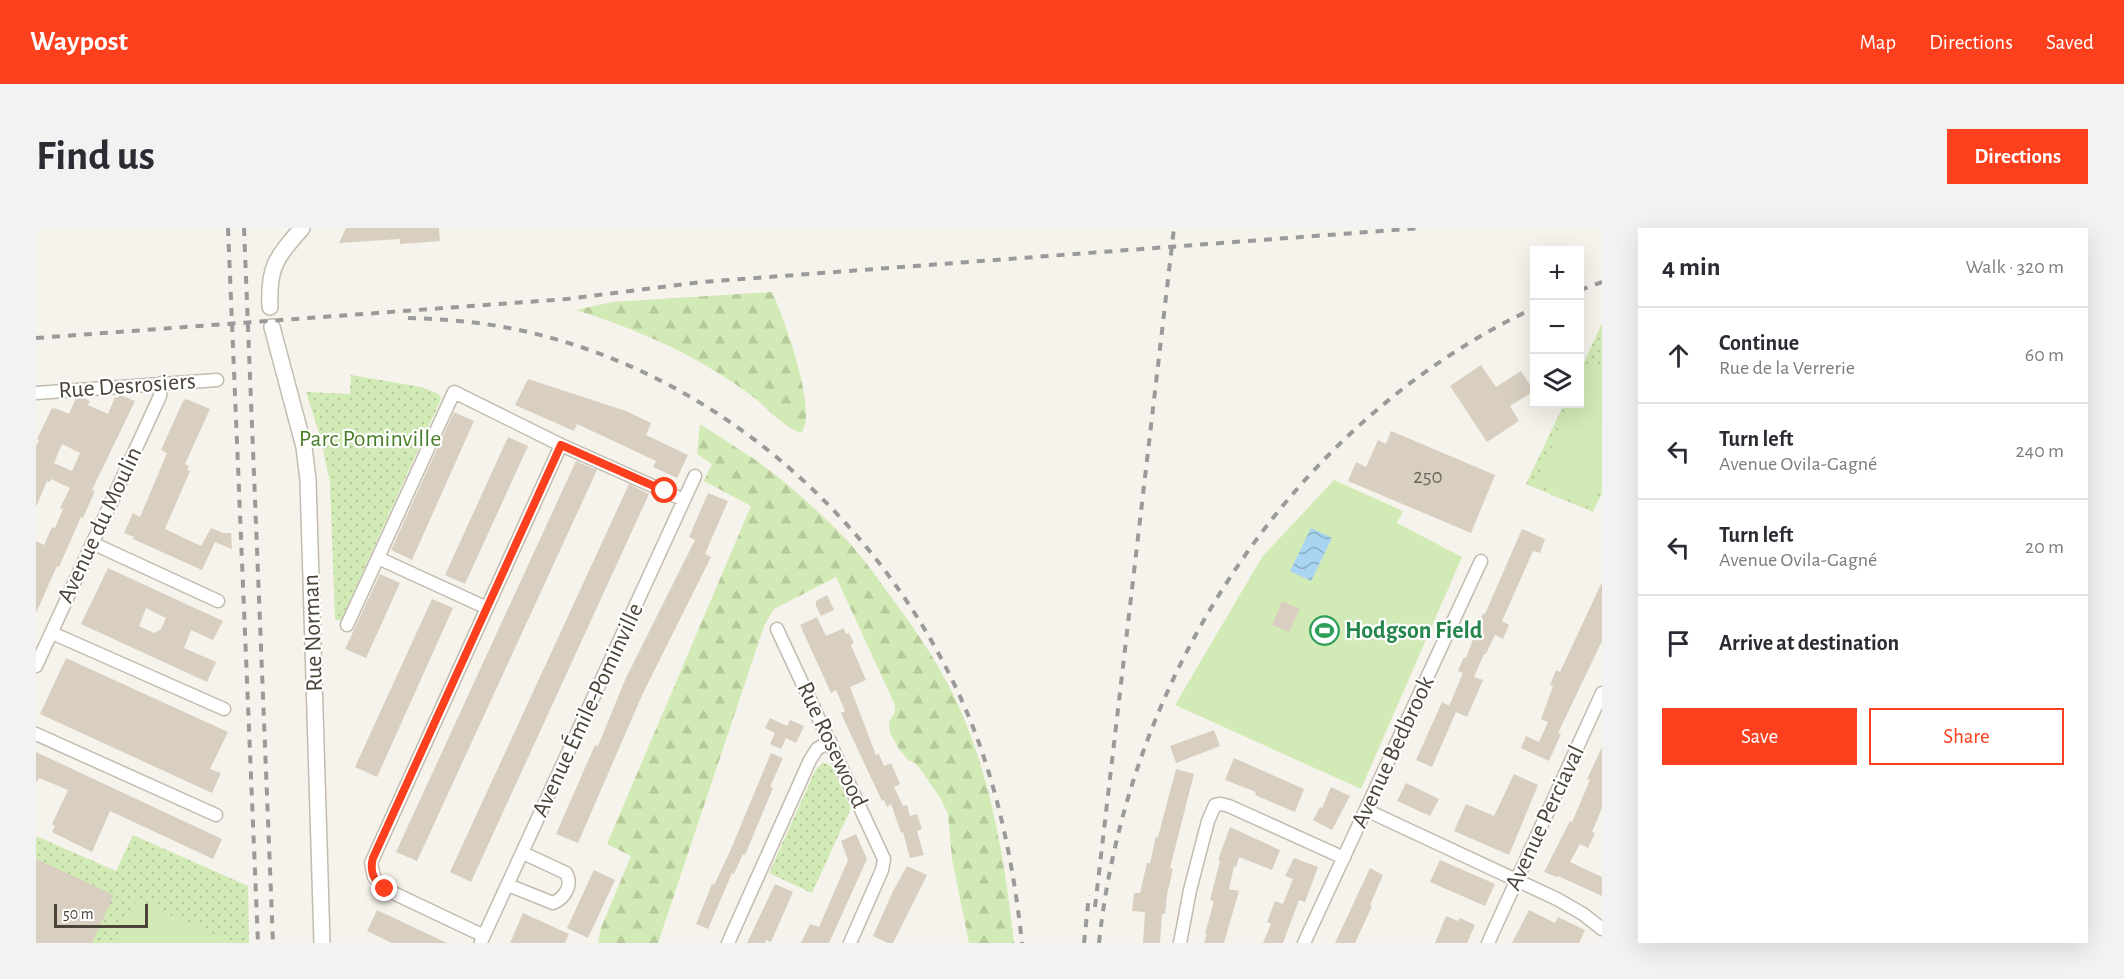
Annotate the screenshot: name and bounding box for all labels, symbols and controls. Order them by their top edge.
text: Waypost [30,28,128,56]
text: Map [1860,32,1896,53]
text: Directions [1929,32,2013,53]
text: Saved [2046,32,2094,53]
button: Directions [1947,129,2088,184]
text: Find us [36,135,155,177]
map controls [1530,246,1584,408]
button: + [1530,246,1584,300]
text: 4 min [1662,254,1721,280]
text: Walk · 320 m [1966,257,2064,277]
button: − [1530,300,1584,354]
text: Continue [1719,332,1799,354]
icon: ahead [1662,339,1695,372]
text: 60 m [2025,345,2064,365]
button: layers [1530,354,1584,408]
text: Rue de la Verrerie [1719,358,1855,378]
street label: Rue Desrosiers [58,369,196,403]
park label: Parc Pominville [299,427,441,451]
text: Turn left [1719,428,1793,450]
icon: left [1662,435,1695,468]
text: 240 m [2015,441,2064,461]
street label: Avenue du Moulin [53,443,147,607]
text: Avenue Ovila-Gagné [1719,454,1877,474]
house number: 250 [1413,466,1443,487]
route start [651,477,677,503]
text: Turn left [1719,524,1793,546]
icon: left [1662,531,1695,564]
text: 20 m [2025,537,2064,557]
text: Avenue Ovila-Gagné [1719,550,1877,570]
street label: Rue Norman [299,574,327,692]
street label: Avenue Émile-Pominville [526,599,648,821]
sports icon: Hodgson Field [1308,615,1340,647]
place label: Hodgson Field [1345,619,1483,643]
icon: arrive [1662,627,1695,660]
text: Arrive at destination [1719,632,1899,654]
street label: Avenue Bedbrook [1347,672,1439,832]
street label: Rue Rosewood [792,678,872,812]
button: Save [1662,708,1857,765]
button: Share [1869,708,2064,765]
street label: Avenue Perciaval [1501,742,1589,894]
route end [371,875,397,901]
scale bar [54,901,148,928]
text: 50 m [63,906,94,922]

